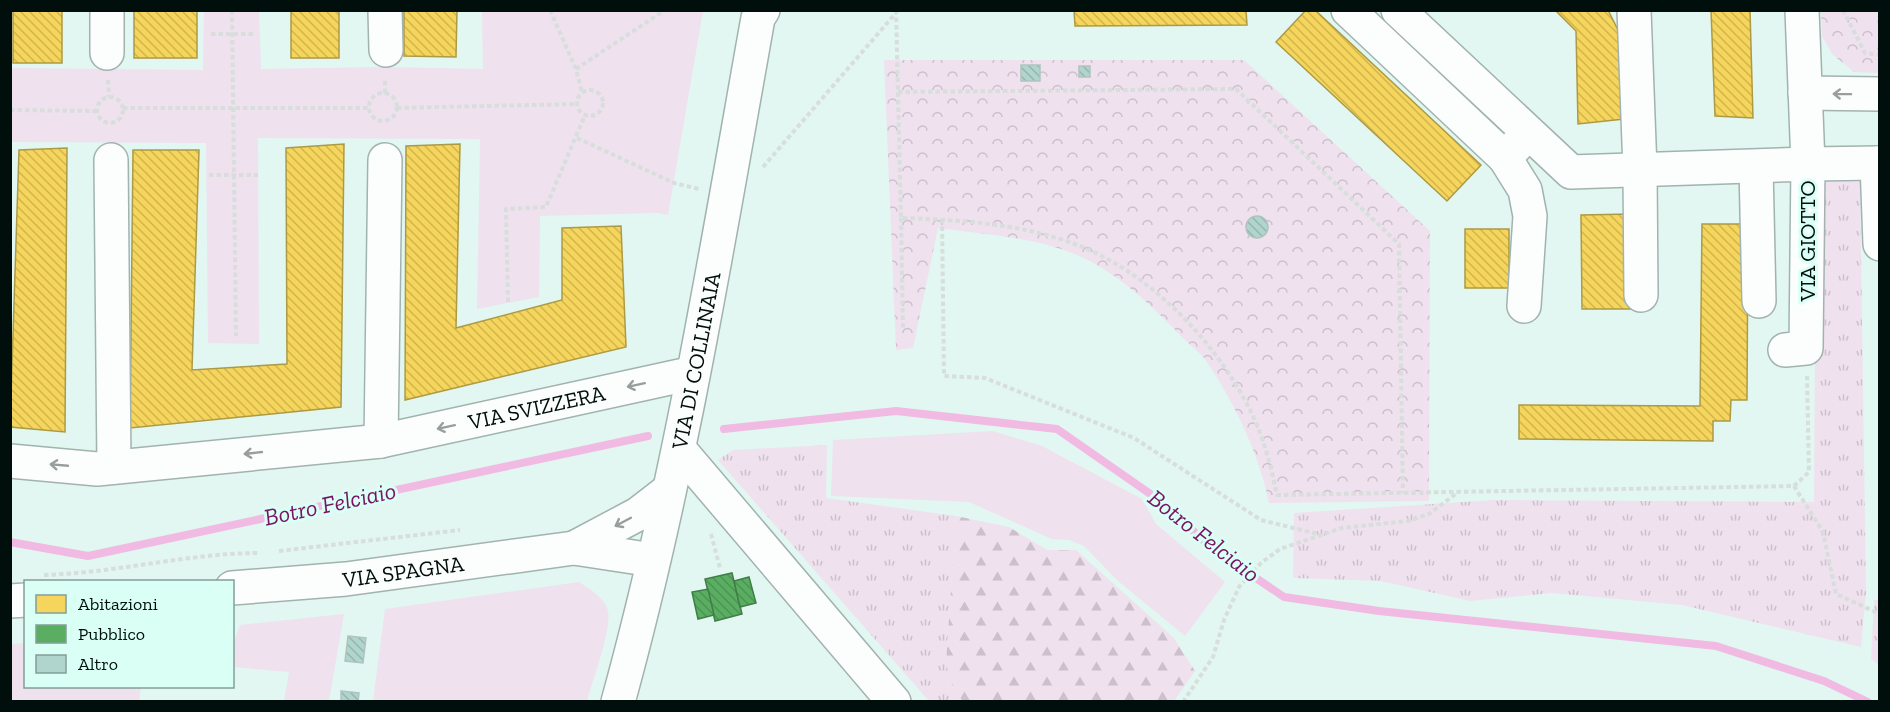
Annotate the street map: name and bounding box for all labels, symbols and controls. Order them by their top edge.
one-way arrow [1833,88,1853,99]
street label: VIA GIOTTO [1794,180,1821,303]
street label: VIA DI COLLINAIA [665,269,727,453]
street label: VIA SVIZZERA [465,379,608,436]
one-way arrow [627,380,646,391]
one-way arrow [436,422,456,433]
one-way arrow [243,448,263,459]
one-way arrow [49,459,69,470]
water label: Botro Felciaio [261,475,398,532]
water label: Botro Felciaio [1143,483,1266,588]
one-way arrow [615,517,633,528]
street label: VIA SPAGNA [340,550,466,593]
legend [24,580,234,688]
text: Abitazioni [78,593,158,615]
text: Pubblico [78,623,145,645]
text: Altro [78,653,118,675]

